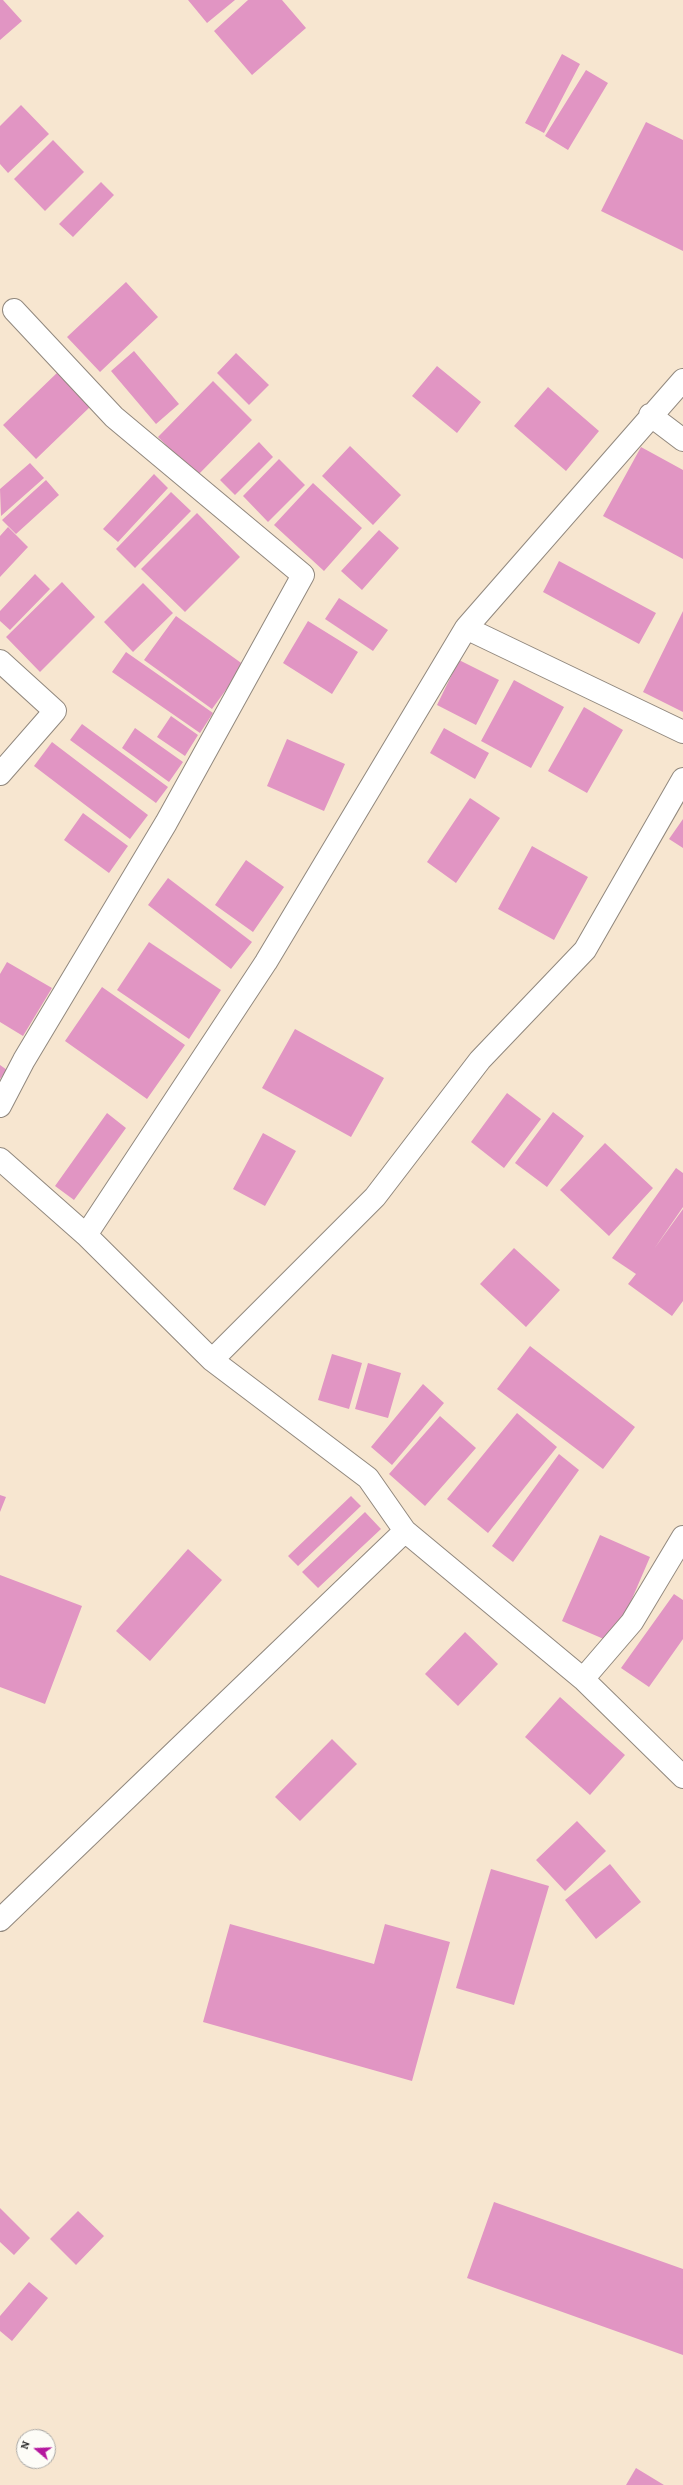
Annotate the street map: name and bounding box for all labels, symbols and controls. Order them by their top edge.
north arrow [16,2429,56,2469]
text: N [17,2439,34,2451]

